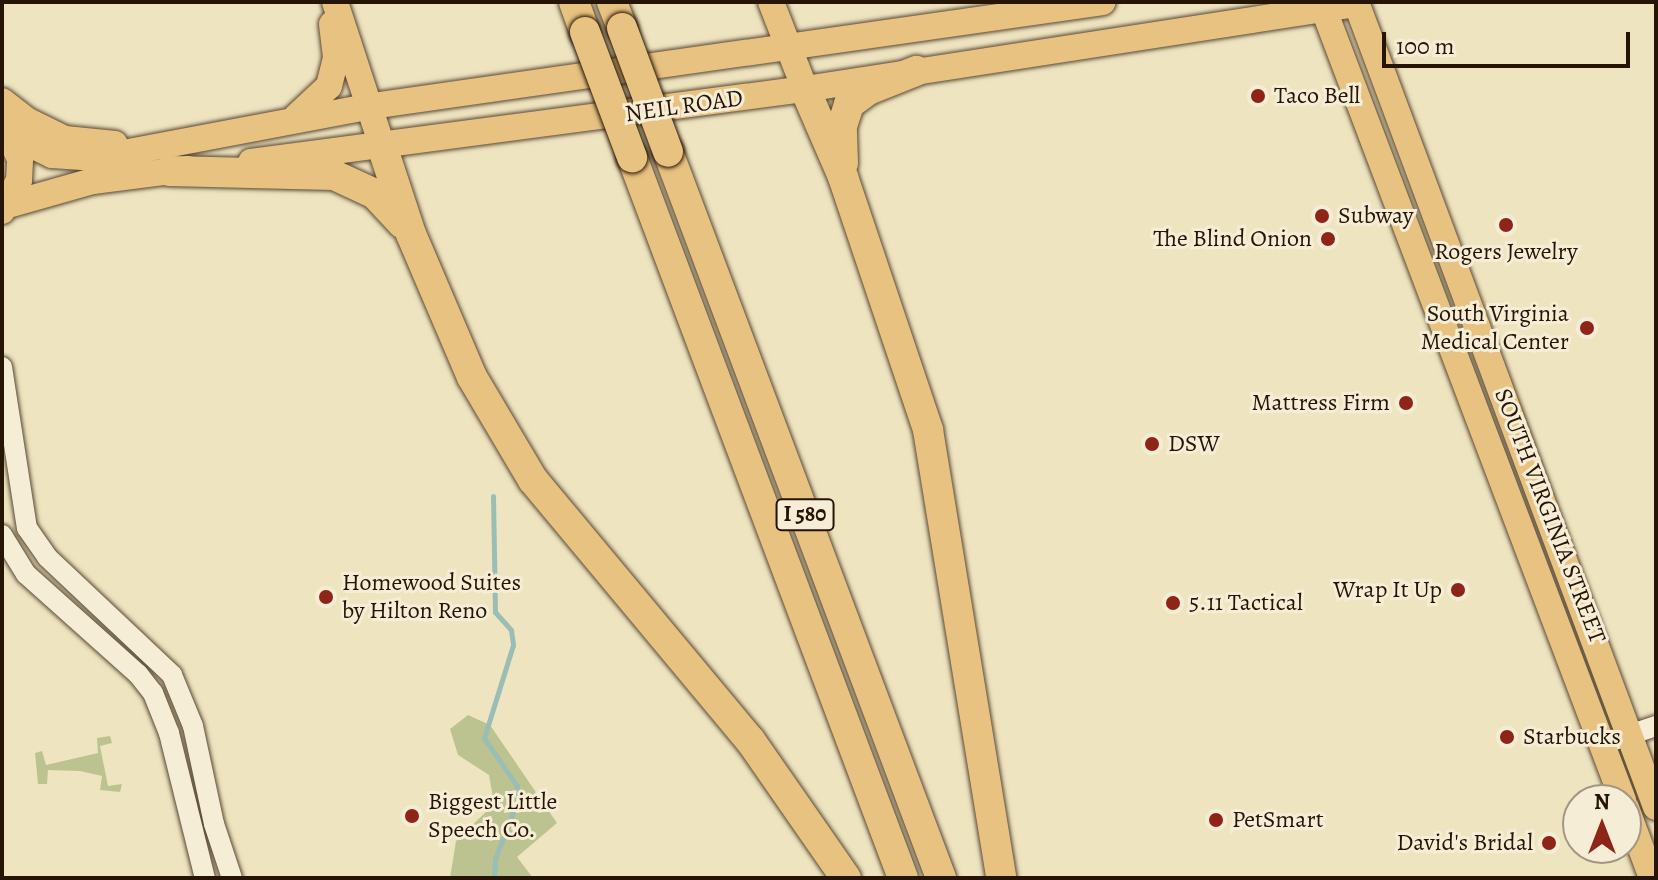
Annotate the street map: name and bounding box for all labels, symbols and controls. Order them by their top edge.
scale bar [1386,16,1634,66]
text: 100 m [1396,30,1455,62]
place label: Taco Bell [1274,82,1360,110]
street label: NEIL ROAD [623,83,745,129]
marker: Taco Bell [1249,87,1267,105]
place label: Subway [1338,202,1413,230]
marker: Subway [1313,207,1331,225]
marker: Rogers Jewelry [1497,216,1515,234]
place label: The Blind Onion [1153,225,1312,253]
marker: The Blind Onion [1319,230,1337,248]
place label: Rogers Jewelry [1434,238,1578,266]
place label: South Virginia Medical Center [1421,300,1569,356]
marker: South Virginia Medical Center [1576,317,1598,339]
street label: SOUTH VIRGINIA STREET [1488,385,1612,647]
place label: Mattress Firm [1251,389,1390,417]
marker: Mattress Firm [1397,394,1415,412]
place label: DSW [1168,430,1220,458]
marker: DSW [1143,435,1161,453]
road number: I 580 [775,497,835,533]
place label: Homewood Suites by Hilton Reno [342,569,521,625]
place label: Wrap It Up [1333,576,1442,604]
marker: Wrap It Up [1449,581,1467,599]
marker: Homewood Suites by Hilton Reno [317,588,335,606]
place label: 5.11 Tactical [1189,589,1303,617]
marker: 5.11 Tactical [1164,594,1182,612]
place label: Starbucks [1523,723,1621,751]
marker: Starbucks [1498,728,1516,746]
north arrow [1562,784,1642,864]
text: N [1594,787,1610,817]
place label: Biggest Little Speech Co. [428,788,557,844]
place label: PetSmart [1232,806,1324,834]
marker: Biggest Little Speech Co. [403,807,421,825]
marker: PetSmart [1207,811,1225,829]
place label: David's Bridal [1396,829,1533,857]
marker: David's Bridal [1540,834,1558,852]

